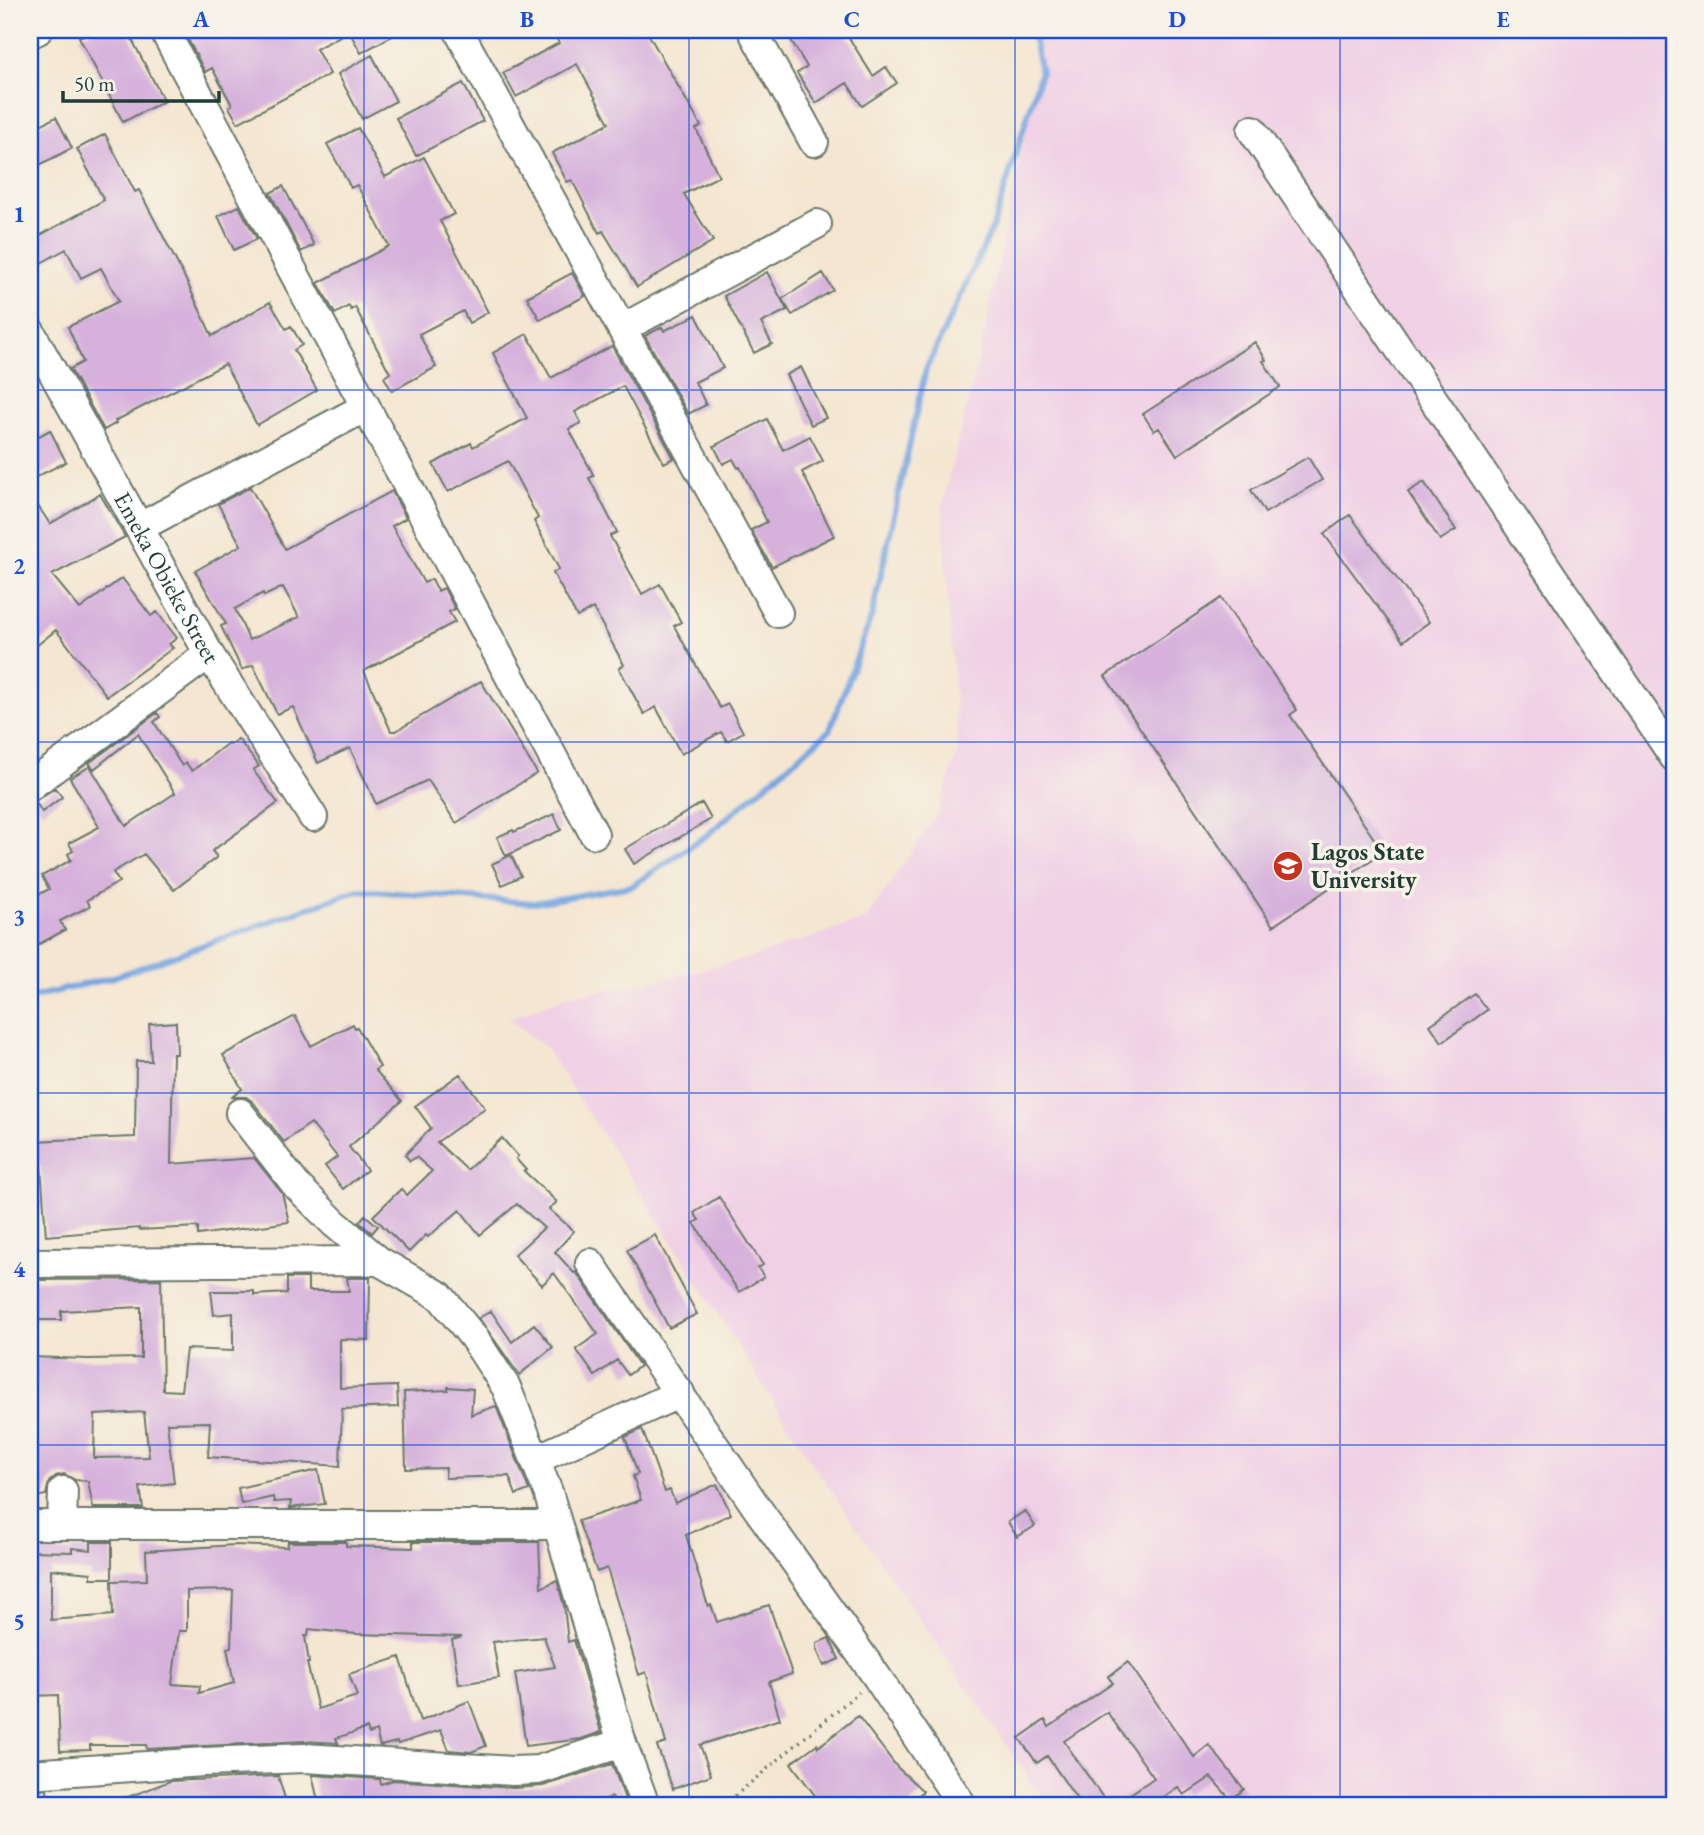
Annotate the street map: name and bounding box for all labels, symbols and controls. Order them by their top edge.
text: A [192,4,210,34]
text: B [520,4,534,34]
text: C [844,4,860,34]
text: D [1168,4,1186,34]
text: E [1496,4,1510,34]
scale bar [63,60,219,104]
text: 50 m [74,70,115,97]
text: 1 [13,199,25,229]
street label: Emeka Obieke Street [107,486,227,670]
text: 2 [13,551,25,581]
place label: Lagos State University [1311,836,1424,896]
school or university icon: Lagos State University [1271,849,1305,883]
text: 3 [13,902,25,932]
text: 4 [13,1254,26,1284]
text: 5 [13,1606,25,1636]

